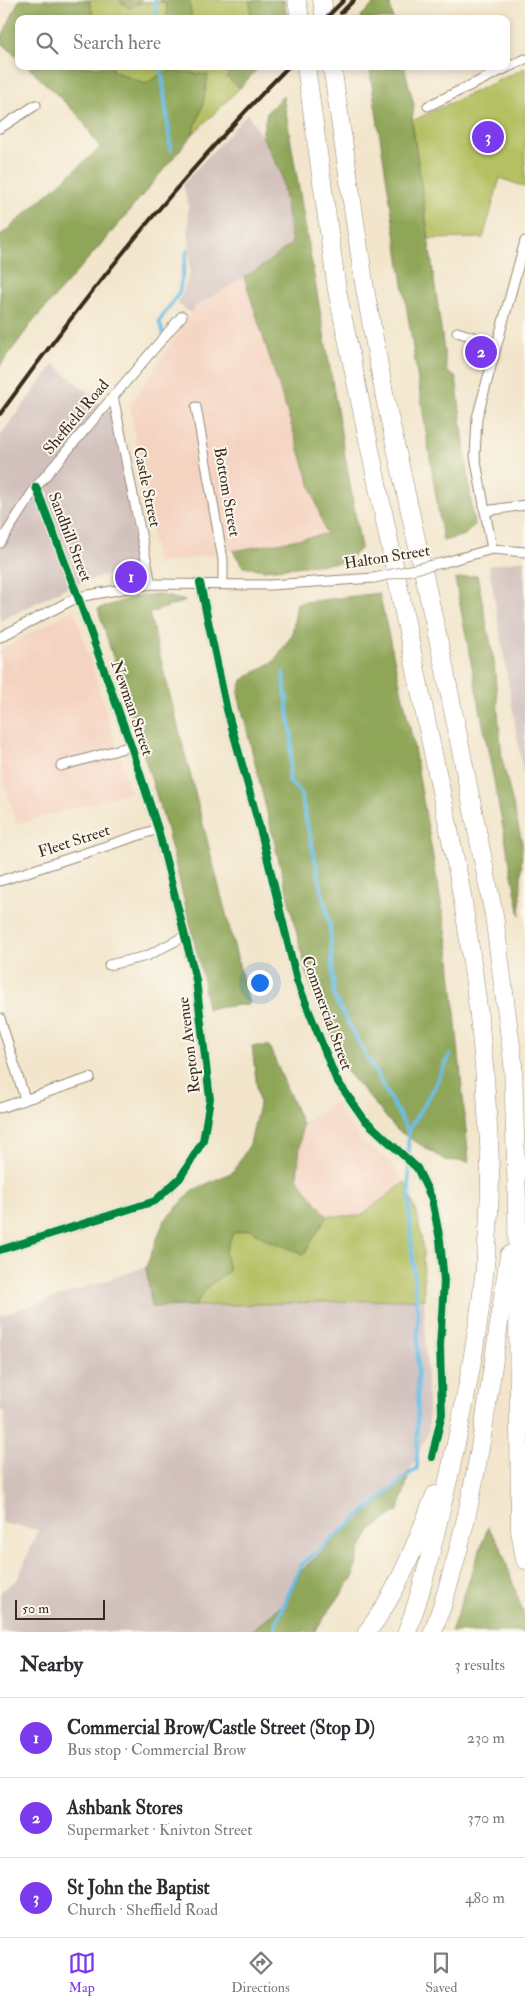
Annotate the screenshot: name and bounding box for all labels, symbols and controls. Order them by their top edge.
search box [15,15,510,70]
icon: search [33,29,61,57]
text: Search here [73,31,161,55]
pin: 3 [472,118,504,156]
pin: 2 [465,333,497,371]
street label: Sheffield Road [39,375,113,459]
street label: Castle Street [129,445,165,529]
street label: Bottom Street [209,446,245,538]
street label: Sandhill Street [44,489,96,585]
street label: Halton Street [343,540,431,574]
pin: 1 [115,558,147,596]
street label: Newman Street [106,658,158,758]
street label: Fleet Street [35,820,113,862]
street label: Commercial Street [297,953,357,1073]
your location [247,970,273,996]
street label: Repton Avenue [173,995,206,1094]
scale bar [15,1597,105,1620]
text: 50 m [22,1600,49,1617]
text: Nearby [20,1651,83,1678]
text: 3 results [454,1655,505,1675]
text: Commercial Brow/Castle Street (Stop D) [67,1716,375,1740]
text: 1 [33,1728,39,1748]
text: 230 m [467,1728,505,1748]
text: Bus stop · Commercial Brow [67,1740,246,1760]
text: Ashbank Stores [67,1796,183,1820]
text: 2 [32,1808,40,1828]
text: 370 m [468,1808,505,1828]
text: Supermarket · Knivton Street [67,1820,252,1840]
text: St John the Baptist [67,1876,210,1900]
text: 3 [33,1888,39,1908]
text: 480 m [465,1888,505,1908]
text: Church · Sheffield Road [67,1900,218,1920]
tab: Map [68,1949,96,1996]
tab: Directions [231,1949,290,1996]
tab: Saved [425,1949,457,1996]

